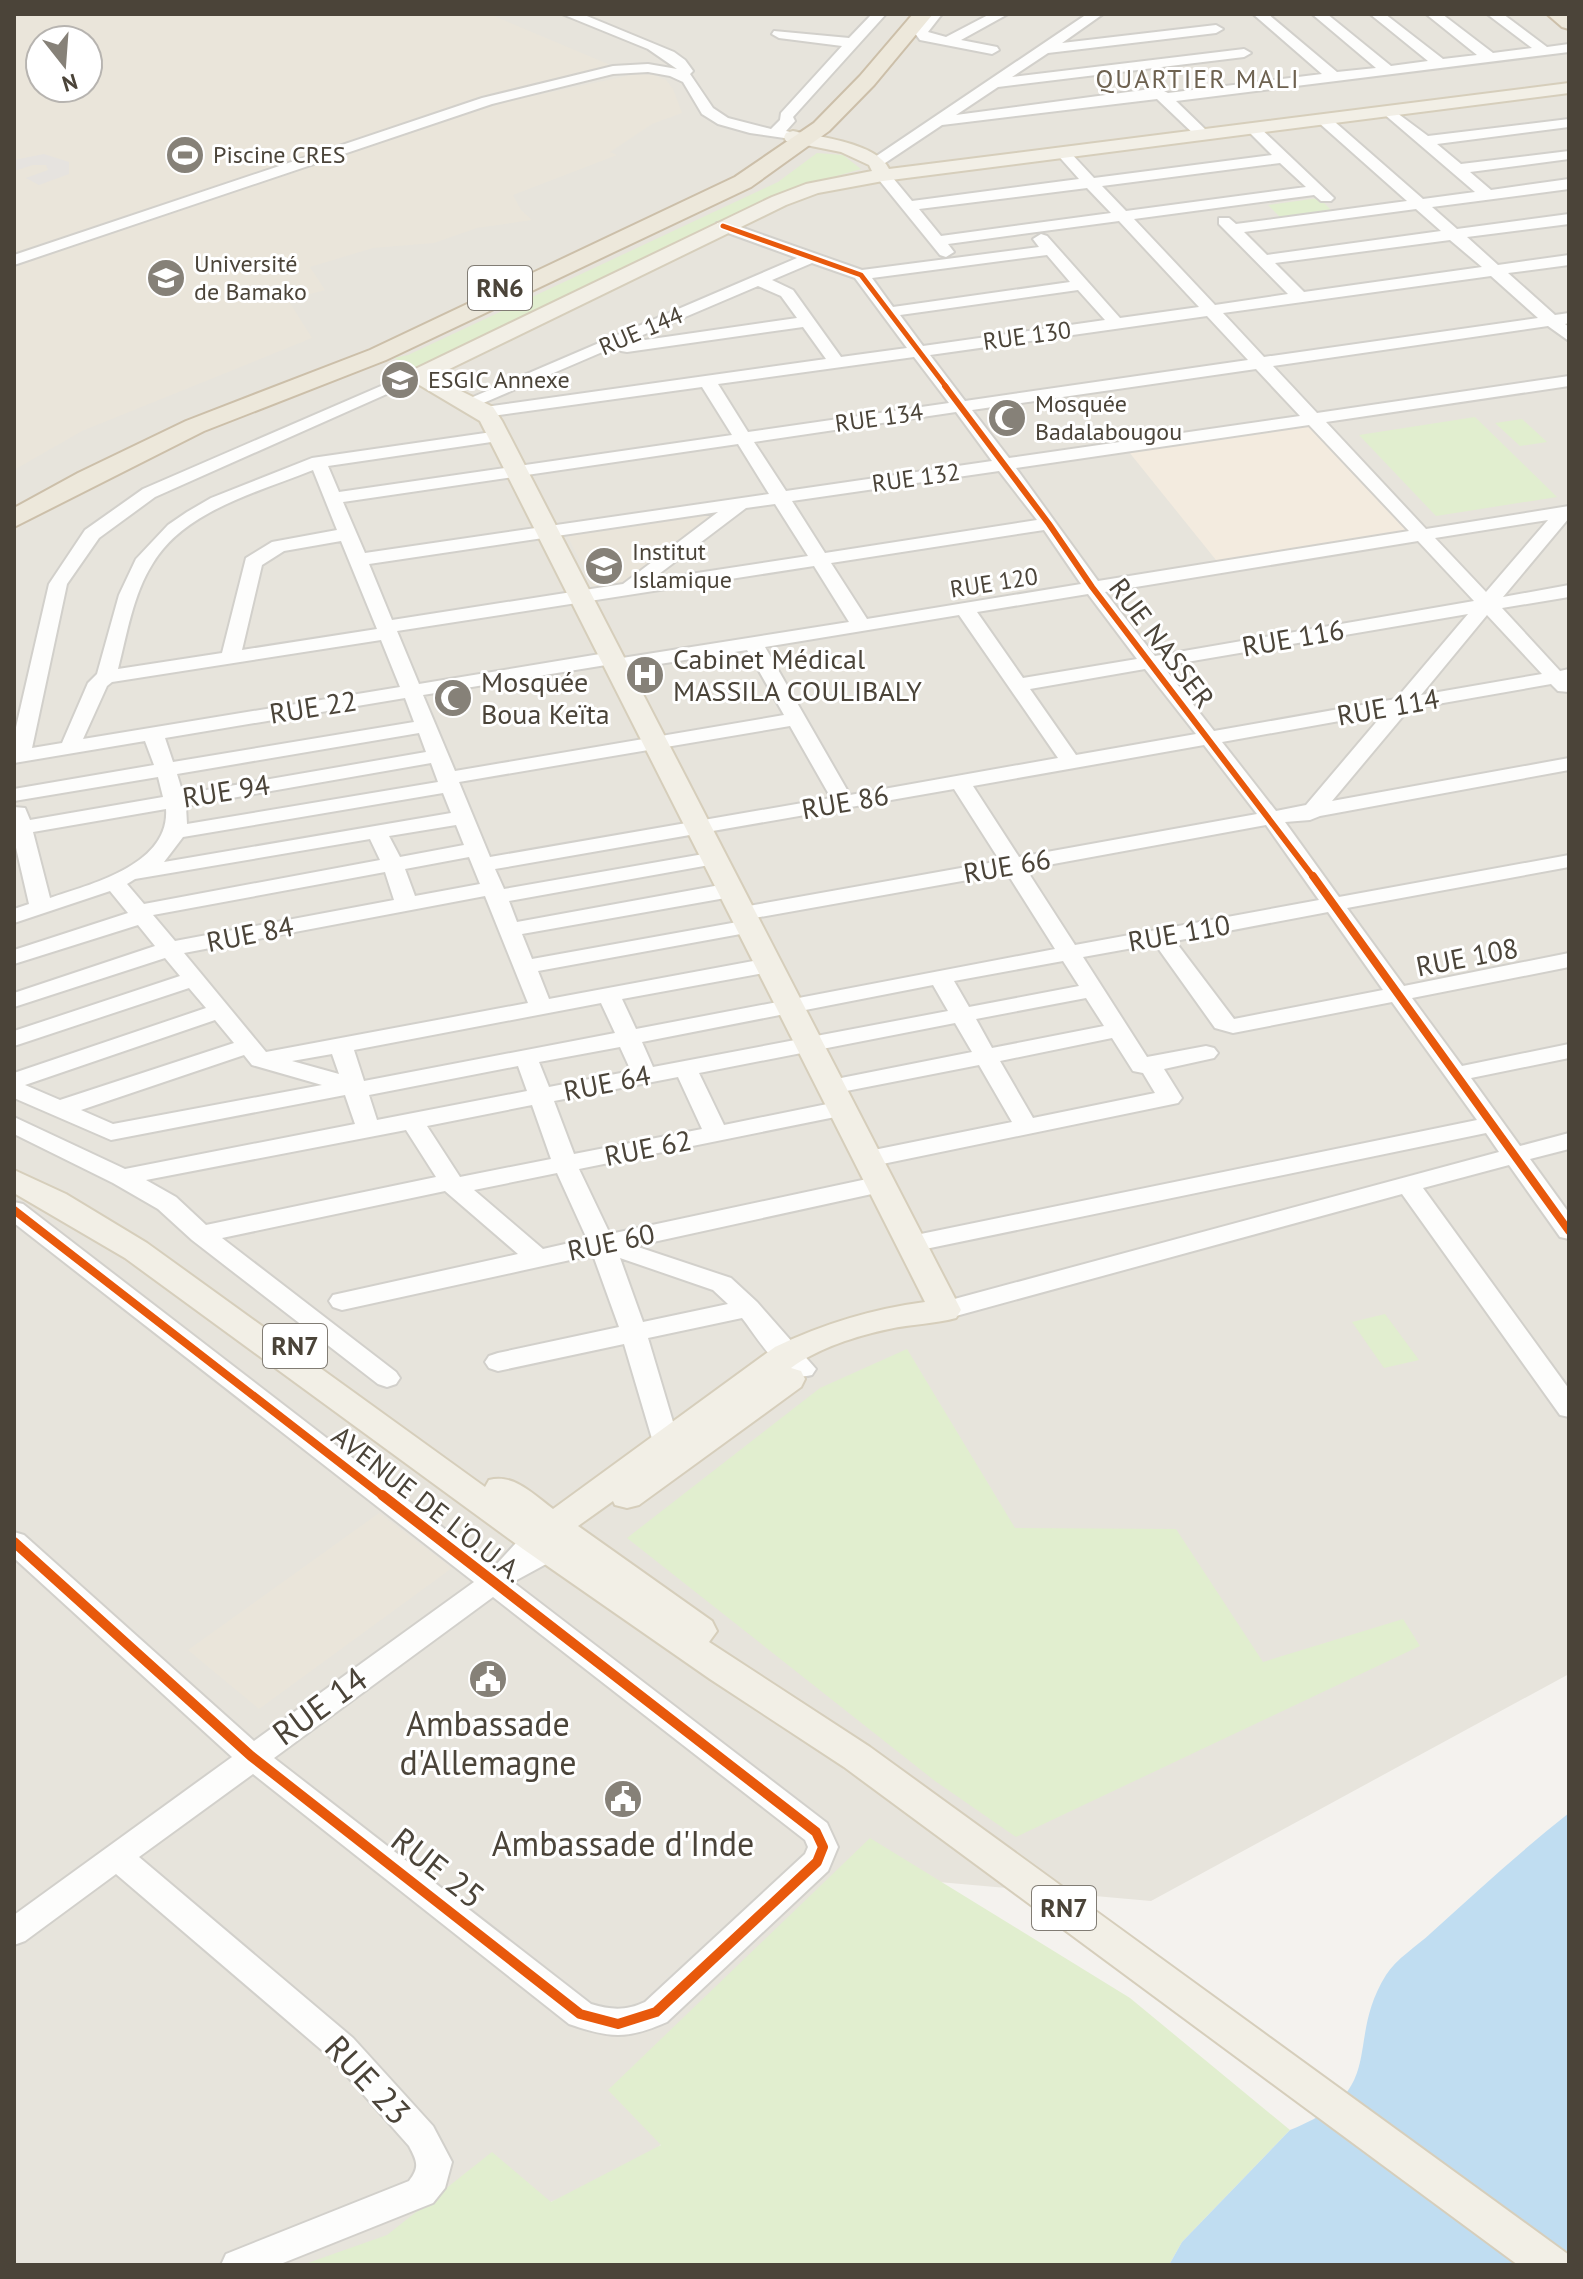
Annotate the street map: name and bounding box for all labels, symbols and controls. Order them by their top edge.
north arrow [24,24,104,104]
district label: QUARTIER MALI [1096,62,1300,95]
text: N [59,68,81,99]
sports icon: Piscine CRES [164,134,206,176]
place label: Piscine CRES [213,139,346,170]
place label: Université de Bamako [194,248,307,307]
school or university icon: Université de Bamako [145,257,187,299]
road number: RN6 [468,266,532,310]
street label: RUE 144 [594,299,688,362]
street label: RUE 130 [981,314,1073,357]
school or university icon: ESGIC Annexe [379,359,421,401]
place label: ESGIC Annexe [428,364,570,395]
place label: Mosquée Badalabougou [1035,388,1182,447]
street label: RUE 134 [833,396,925,439]
mosque icon: Mosquée Badalabougou [986,397,1028,439]
street label: RUE 132 [870,456,962,499]
place label: Institut Islamique [632,536,732,595]
school or university icon: Institut Islamique [583,545,625,587]
street label: RUE 120 [948,560,1040,605]
street label: RUE NASSER [1101,570,1224,715]
street label: RUE 116 [1239,610,1347,665]
place label: Cabinet Médical MASSILA COULIBALY [673,640,922,709]
hospital icon: Cabinet Médical MASSILA COULIBALY [624,654,666,696]
place label: Mosquée Boua Keïta [481,663,610,732]
mosque icon: Mosquée Boua Keïta [432,677,474,719]
street label: RUE 114 [1334,679,1442,734]
street label: RUE 22 [267,681,359,732]
street label: RUE 94 [180,765,272,816]
street label: RUE 86 [798,776,891,827]
street label: RUE 66 [960,840,1053,891]
street label: RUE 110 [1125,905,1233,960]
street label: RUE 84 [203,907,297,960]
street label: RUE 108 [1413,929,1521,985]
street label: RUE 64 [560,1056,654,1109]
street label: RUE 62 [601,1121,695,1174]
street label: RUE 60 [564,1214,658,1269]
road number: RN7 [263,1324,327,1368]
street label: AVENUE DE L'O.U.A. [325,1417,532,1590]
street label: RUE 14 [263,1656,376,1754]
public building icon: Ambassade d'Allemagne [467,1658,509,1700]
place label: Ambassade d'Allemagne [399,1701,577,1784]
public building icon: Ambassade d'Inde [602,1778,644,1820]
street label: RUE 25 [383,1817,494,1917]
place label: Ambassade d'Inde [492,1821,754,1865]
road number: RN7 [1032,1886,1096,1930]
street label: RUE 23 [316,2025,421,2133]

